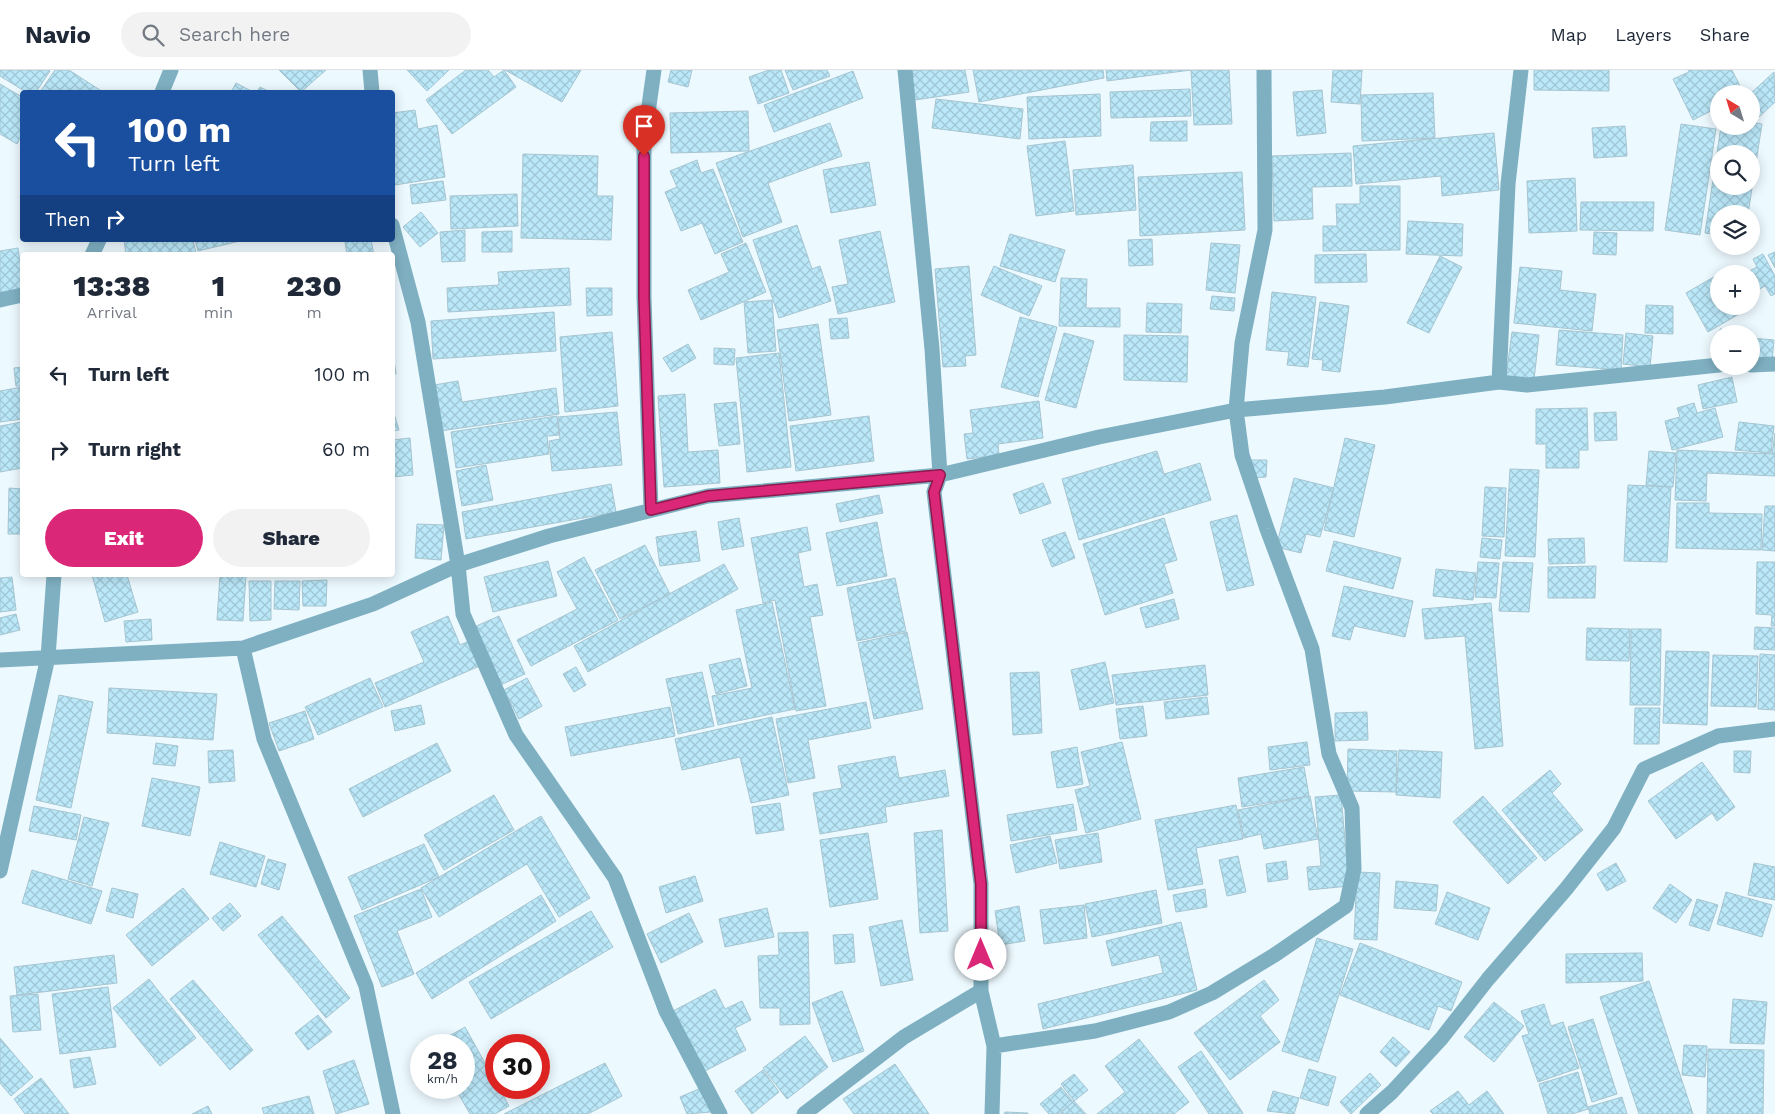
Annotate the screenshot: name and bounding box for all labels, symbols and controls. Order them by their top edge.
search box [121,12,471,57]
text: Navio [25,21,91,49]
icon: search [139,21,167,49]
text: Search here [179,23,290,46]
text: Map [1550,24,1587,45]
text: Layers [1615,24,1672,45]
text: Share [1700,24,1750,45]
north arrow [1710,85,1760,135]
map controls [1710,85,1760,375]
pin [623,105,665,156]
text: 100 m [128,109,231,151]
icon: left [45,110,110,175]
icon: arrive [630,112,658,140]
button: search [1710,145,1760,195]
text: Turn left [128,151,220,176]
icon: right [101,205,129,233]
button: layers [1710,205,1760,255]
text: Then [45,208,91,231]
button: + [1710,265,1760,315]
text: 13:38 [73,268,150,303]
text: 1 [212,268,225,303]
text: 230 [286,268,342,303]
text: Arrival [87,303,137,322]
text: min [204,303,233,322]
text: m [306,303,322,322]
button: − [1710,325,1760,375]
icon: left [45,361,73,389]
text: Turn left [88,363,169,386]
text: 100 m [314,363,370,386]
icon: right [45,436,73,464]
text: Turn right [88,438,181,461]
text: 60 m [322,438,370,461]
button: Exit [45,509,203,567]
button: Share [213,509,370,567]
position arrow [954,928,1006,980]
speed limit sign: 30 [485,1034,550,1099]
text: 28 [427,1046,458,1075]
text: km/h [427,1072,458,1086]

